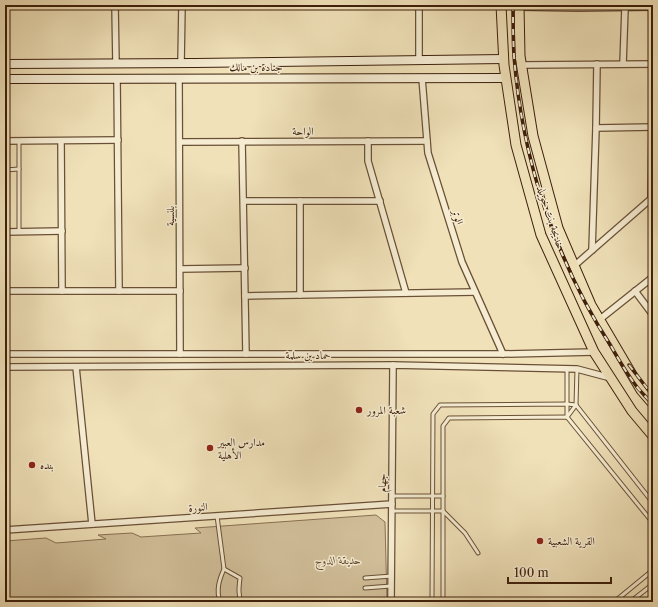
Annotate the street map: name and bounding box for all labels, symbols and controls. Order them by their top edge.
street label: جنادة بن مالك [229,60,283,74]
street label: الواحة [292,124,314,138]
street label: خديجة بنت خويلد [534,184,568,251]
street label: بلنسية [163,206,177,226]
street label: الوتر [449,207,467,226]
street label: حماد بن سلمة [285,348,331,362]
place label: شعبة المرور [366,403,406,418]
marker: شعبة المرور [354,405,364,415]
place label: مدارس العبير الأهلية [217,435,265,462]
marker: مدارس العبير الأهلية [205,443,215,453]
place label: بنده [40,458,54,472]
marker: بنده [27,460,37,470]
street label: جهام [375,474,392,493]
street label: النورة [188,499,208,515]
place label: القرية الشعبية [548,534,595,549]
marker: القرية الشعبية [535,536,545,546]
park label: حديقة الدوح [315,553,361,571]
scale bar [508,559,611,585]
text: 100 m [514,565,549,580]

